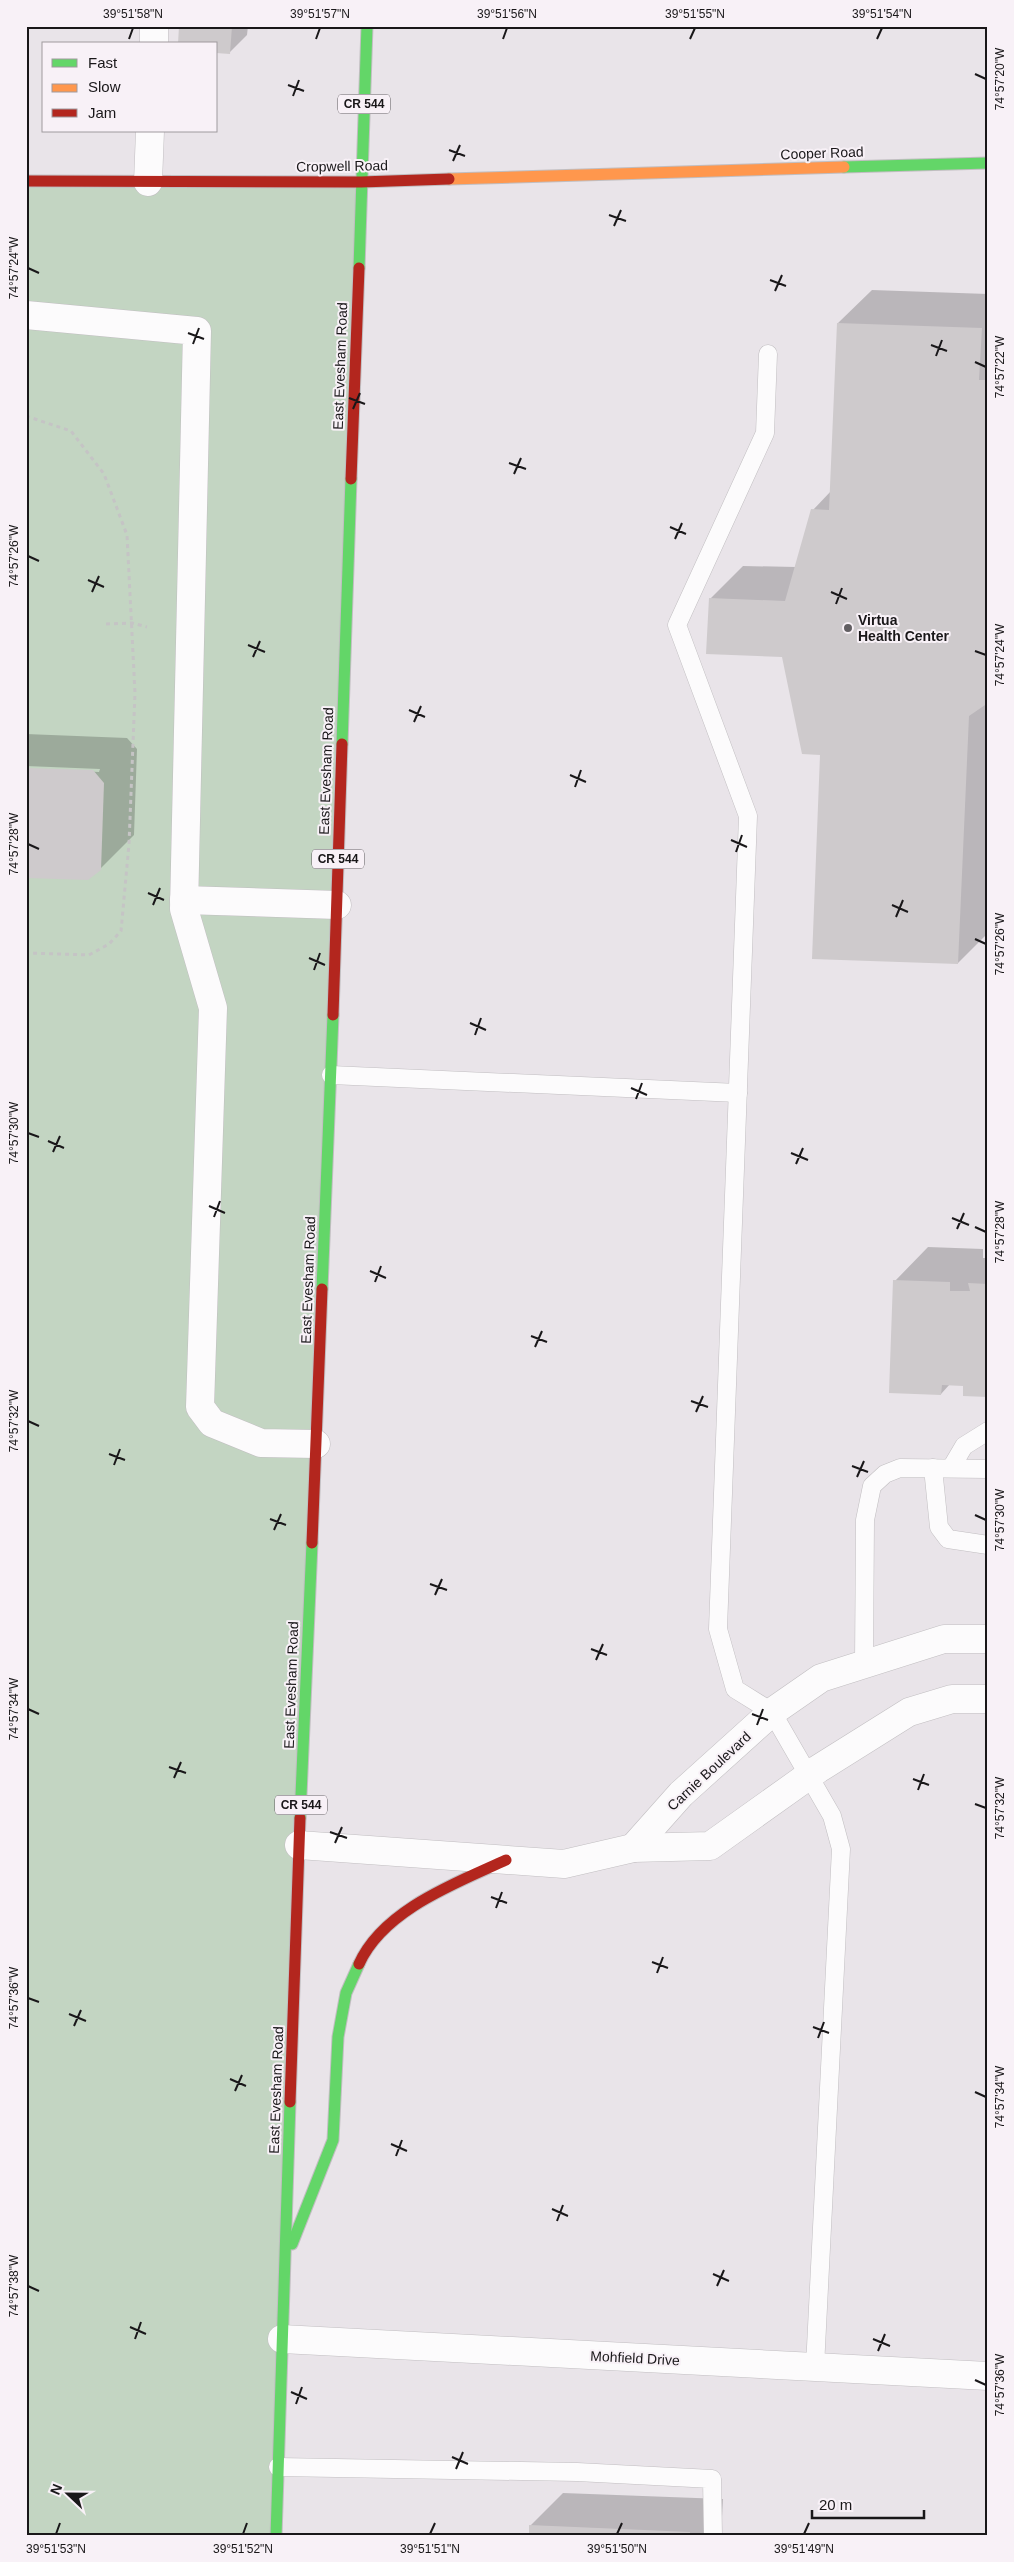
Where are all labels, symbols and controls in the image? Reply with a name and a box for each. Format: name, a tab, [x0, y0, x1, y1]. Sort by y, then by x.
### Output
text: 39°51'58"N	[103, 7, 163, 21]
text: 39°51'57"N	[290, 7, 350, 21]
text: 39°51'56"N	[477, 7, 537, 21]
text: 39°51'55"N	[665, 7, 725, 21]
text: 39°51'54"N	[852, 7, 912, 21]
legend	[42, 42, 218, 132]
text: 74°57'20"W	[993, 47, 1007, 110]
text: Fast	[88, 54, 118, 71]
text: Slow	[88, 78, 121, 95]
road number: CR 544	[338, 95, 390, 114]
text: Jam	[88, 104, 116, 121]
street label: Cooper Road	[780, 144, 864, 162]
street label: Cropwell Road	[296, 157, 388, 175]
text: 74°57'24"W	[7, 236, 21, 299]
street label: East Evesham Road	[330, 302, 350, 430]
text: 74°57'22"W	[993, 335, 1007, 398]
text: 74°57'26"W	[7, 524, 21, 587]
place label: Virtua Health Center	[858, 612, 950, 644]
marker: Virtua Health Center	[842, 622, 854, 634]
text: 74°57'24"W	[993, 623, 1007, 686]
street label: East Evesham Road	[316, 707, 336, 835]
text: 74°57'28"W	[7, 812, 21, 875]
road number: CR 544	[312, 850, 364, 869]
text: 74°57'26"W	[993, 912, 1007, 975]
text: 74°57'30"W	[7, 1101, 21, 1164]
text: 74°57'28"W	[993, 1200, 1007, 1263]
street label: East Evesham Road	[298, 1216, 318, 1344]
text: 74°57'32"W	[7, 1389, 21, 1452]
text: 74°57'30"W	[993, 1488, 1007, 1551]
street label: East Evesham Road	[281, 1621, 301, 1749]
text: 74°57'34"W	[7, 1677, 21, 1740]
street label: Carnie Boulevard	[664, 1728, 754, 1814]
text: 74°57'32"W	[993, 1776, 1007, 1839]
road number: CR 544	[275, 1796, 327, 1814]
text: 74°57'36"W	[7, 1966, 21, 2029]
street label: East Evesham Road	[266, 2026, 286, 2154]
text: 74°57'34"W	[993, 2065, 1007, 2128]
text: 74°57'38"W	[7, 2254, 21, 2317]
street label: Mohfield Drive	[590, 2348, 680, 2368]
text: 74°57'36"W	[993, 2353, 1007, 2416]
north arrow	[42, 2470, 92, 2520]
text: N	[47, 2481, 65, 2497]
scale bar	[812, 2487, 924, 2519]
text: 20 m	[819, 2496, 852, 2513]
text: 39°51'53"N	[26, 2542, 86, 2556]
text: 39°51'52"N	[213, 2542, 273, 2556]
text: 39°51'51"N	[400, 2542, 460, 2556]
text: 39°51'50"N	[587, 2542, 647, 2556]
text: 39°51'49"N	[774, 2542, 834, 2556]

